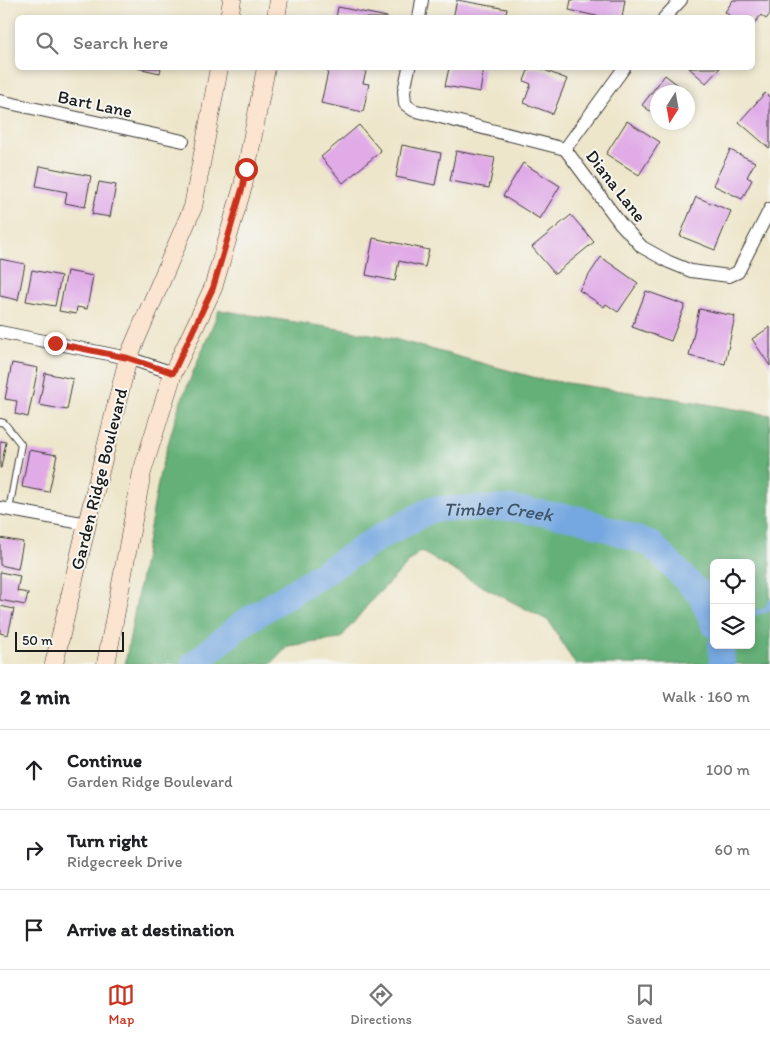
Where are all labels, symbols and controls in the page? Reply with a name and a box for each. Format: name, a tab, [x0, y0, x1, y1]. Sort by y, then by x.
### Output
search box	[15, 15, 755, 70]
icon: search	[33, 29, 61, 57]
text: Search here	[73, 31, 168, 54]
street label: Bart Lane	[56, 85, 134, 123]
north arrow	[650, 85, 695, 130]
street label: Diana Lane	[581, 146, 651, 226]
route start	[235, 158, 258, 181]
route end	[44, 332, 67, 355]
street label: Garden Ridge Boulevard	[66, 386, 132, 572]
water label: Timber Creek	[443, 496, 556, 526]
map controls	[710, 559, 755, 649]
button: locate	[710, 559, 755, 604]
button: layers	[710, 604, 755, 649]
scale bar	[15, 629, 124, 652]
text: 50 m	[22, 632, 53, 649]
text: 2 min	[20, 684, 70, 709]
text: Walk · 160 m	[662, 687, 750, 706]
text: Continue	[67, 749, 142, 772]
icon: ahead	[20, 756, 48, 784]
text: 100 m	[706, 760, 750, 779]
text: Garden Ridge Boulevard	[67, 772, 233, 791]
text: Turn right	[67, 829, 148, 852]
icon: right	[20, 836, 48, 864]
text: 60 m	[715, 840, 750, 859]
text: Ridgecreek Drive	[67, 852, 182, 871]
icon: arrive	[20, 916, 48, 944]
text: Arrive at destination	[67, 918, 234, 941]
tab: Map	[107, 981, 135, 1028]
tab: Directions	[350, 981, 412, 1028]
tab: Saved	[627, 981, 663, 1028]

